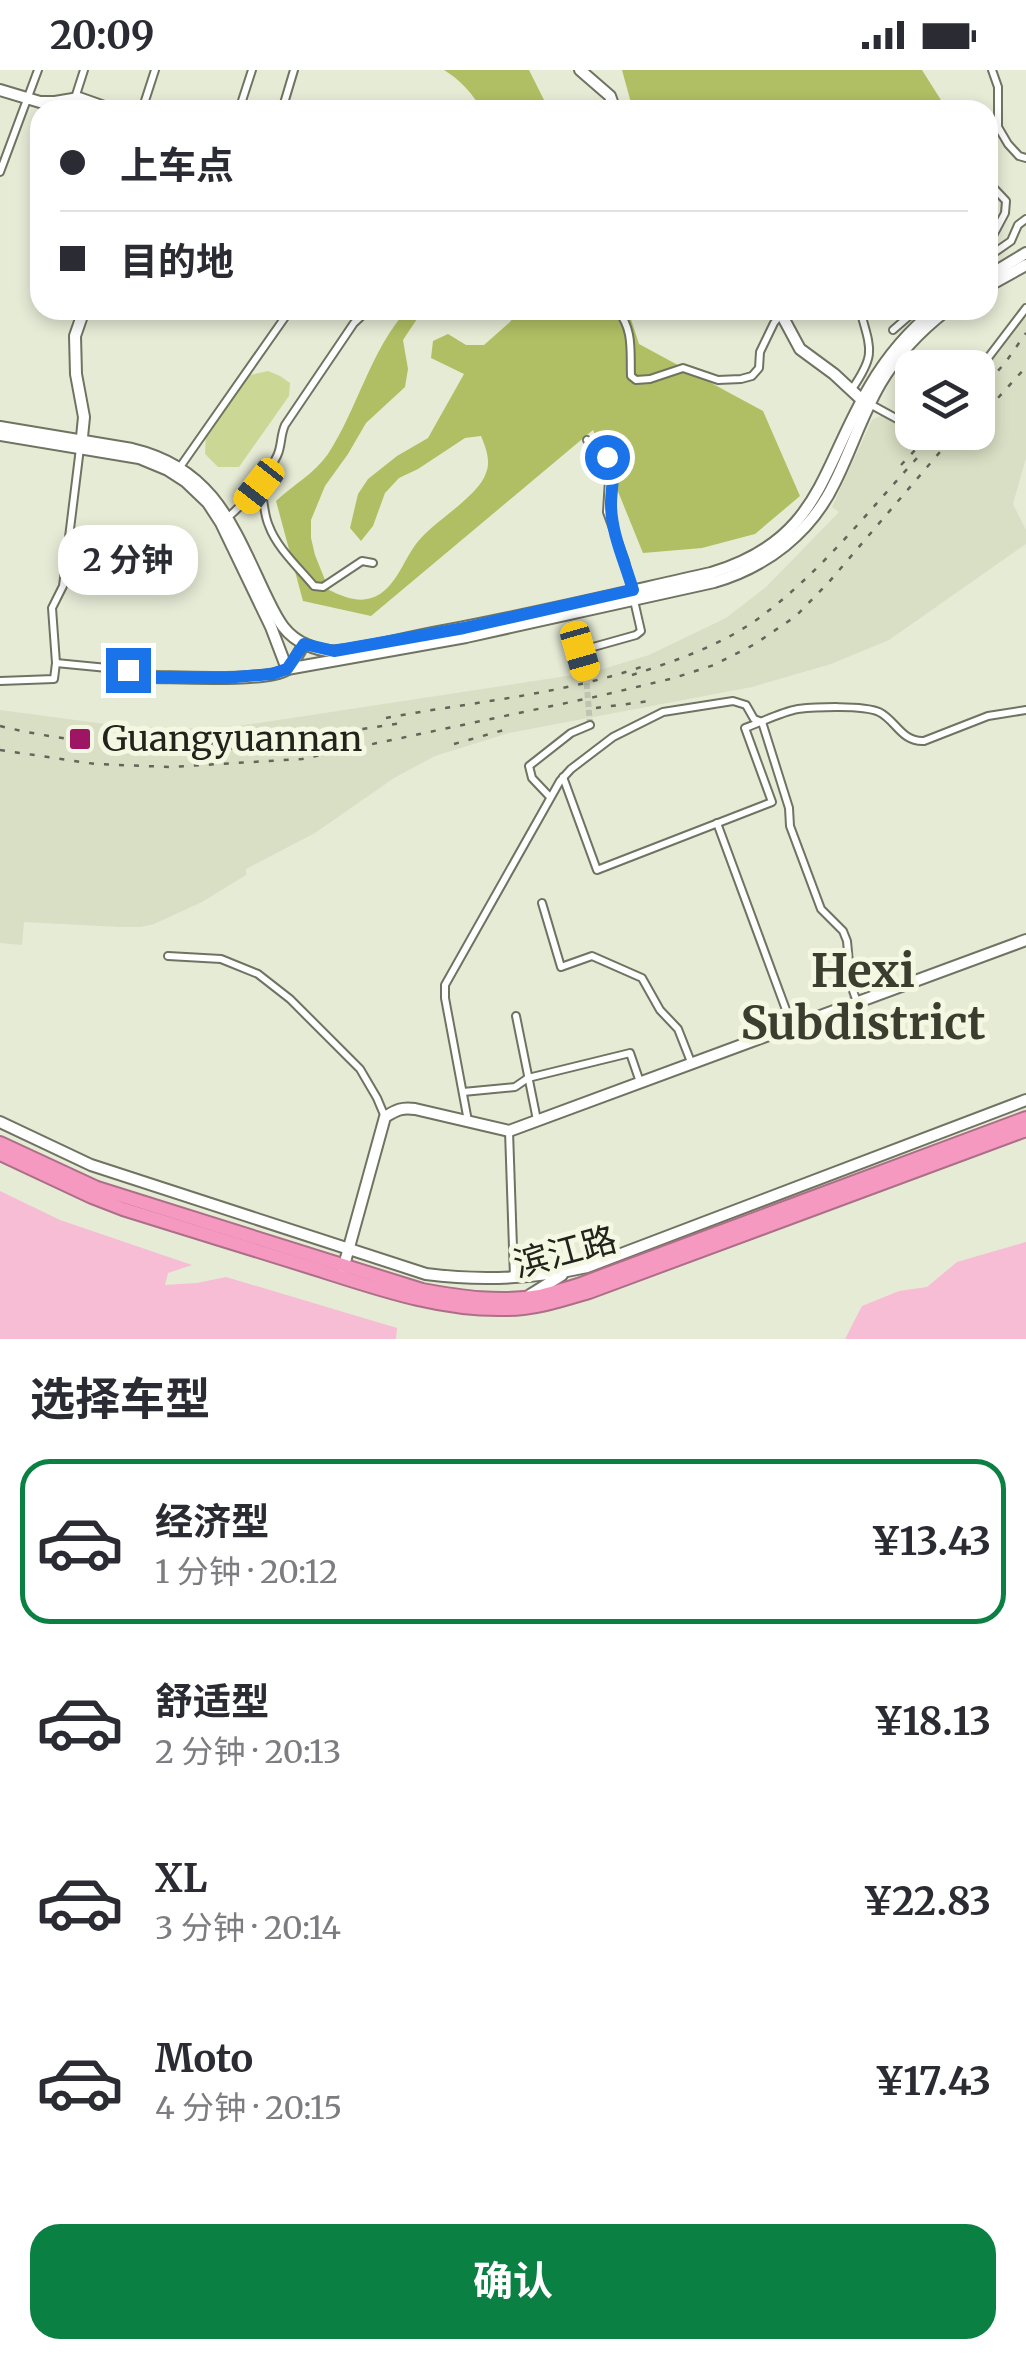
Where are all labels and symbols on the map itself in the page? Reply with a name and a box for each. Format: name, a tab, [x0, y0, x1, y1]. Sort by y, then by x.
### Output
route start	[585, 435, 630, 480]
car	[229, 453, 289, 519]
callout: 2 分钟	[58, 525, 198, 595]
car	[557, 618, 603, 684]
route end	[106, 648, 151, 693]
place label: Guangyuannan	[102, 717, 362, 761]
marker: Guangyuannan	[67, 726, 93, 752]
district label: Hexi Subdistrict	[740, 943, 986, 1051]
street label: 滨江路	[509, 1217, 621, 1287]

